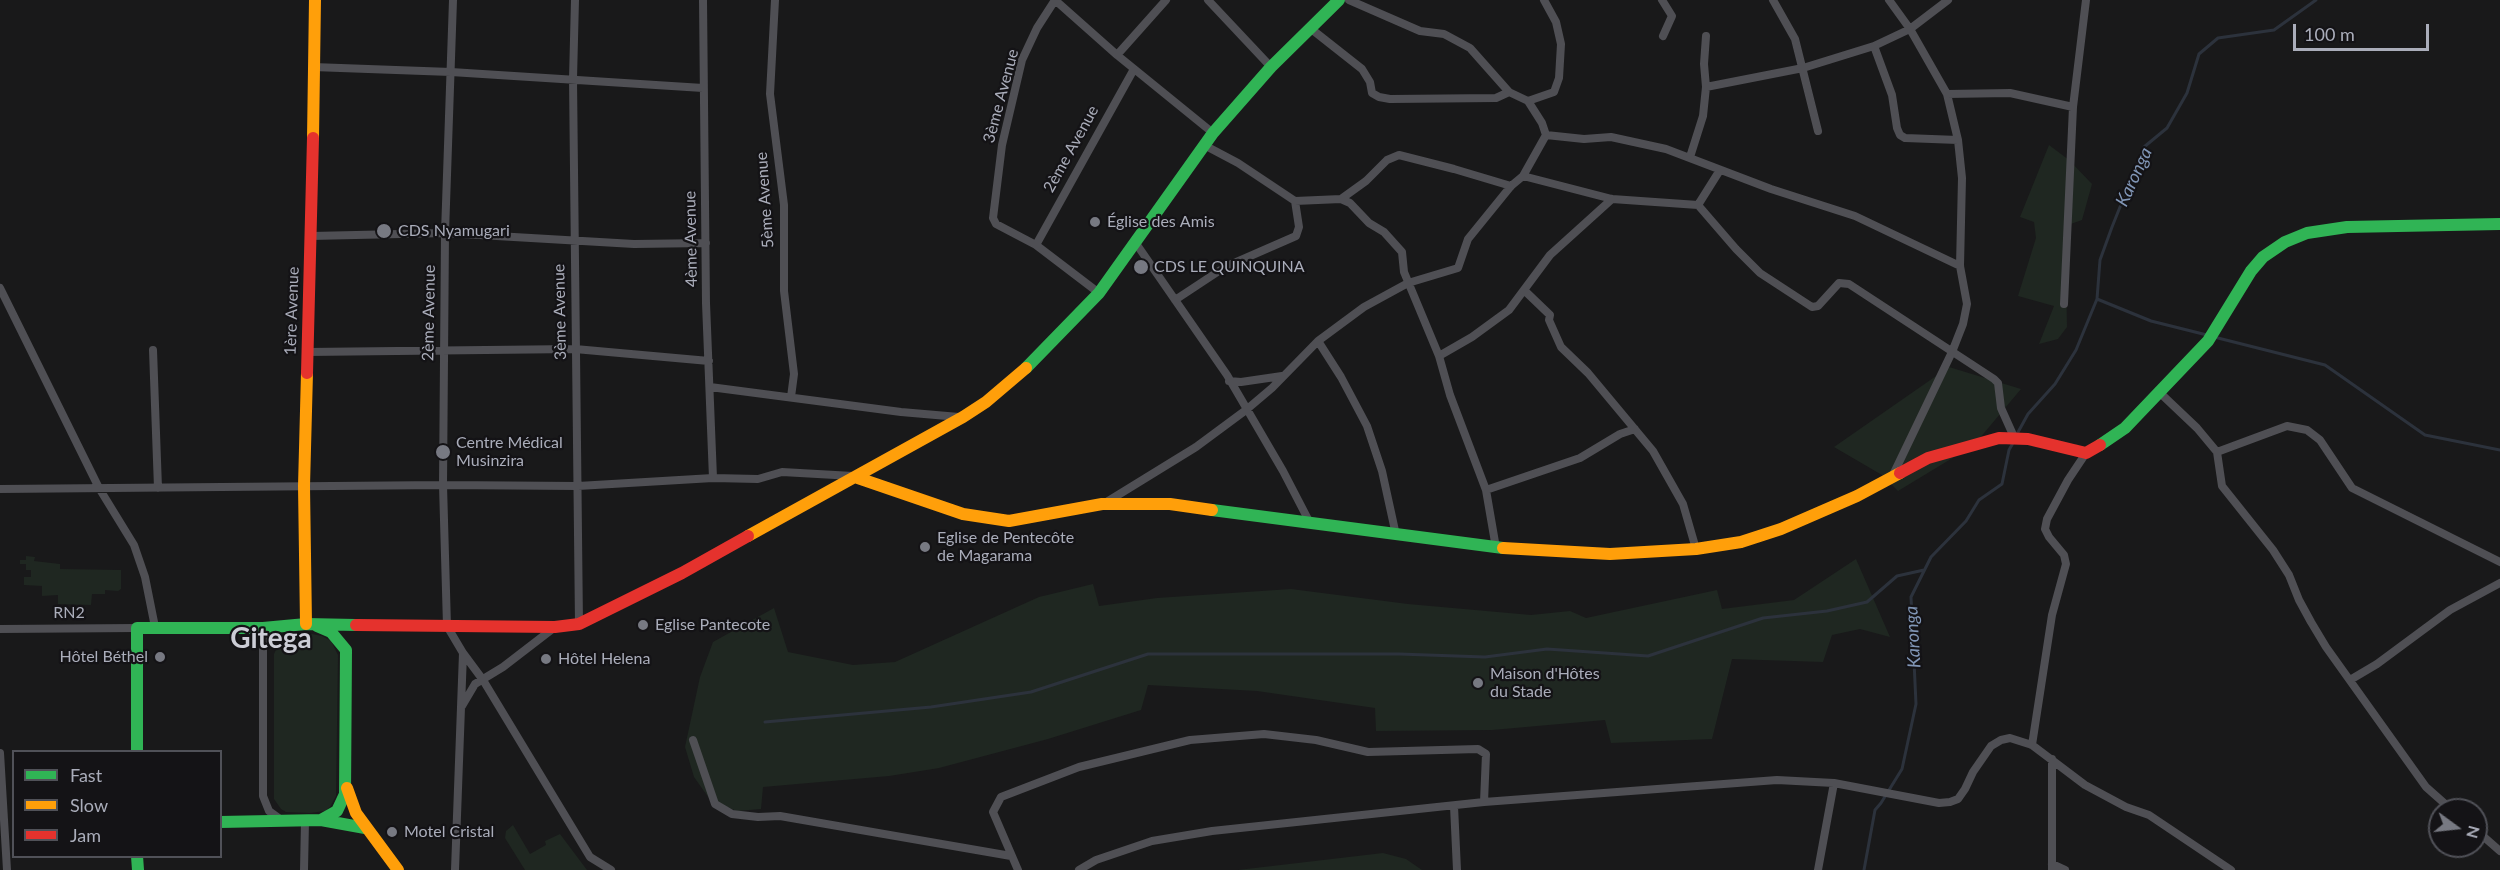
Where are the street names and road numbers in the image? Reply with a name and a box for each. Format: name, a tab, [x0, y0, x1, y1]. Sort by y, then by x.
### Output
street label: 3ème Avenue	[979, 47, 1023, 145]
street label: 2ème Avenue	[1039, 102, 1103, 196]
street label: 5ème Avenue	[752, 151, 778, 249]
street label: 4ème Avenue	[681, 191, 701, 287]
street label: 3ème Avenue	[550, 264, 570, 360]
street label: 2ème Avenue	[419, 265, 439, 361]
street label: 1ère Avenue	[281, 266, 303, 356]
street label: RN2	[53, 603, 85, 623]

